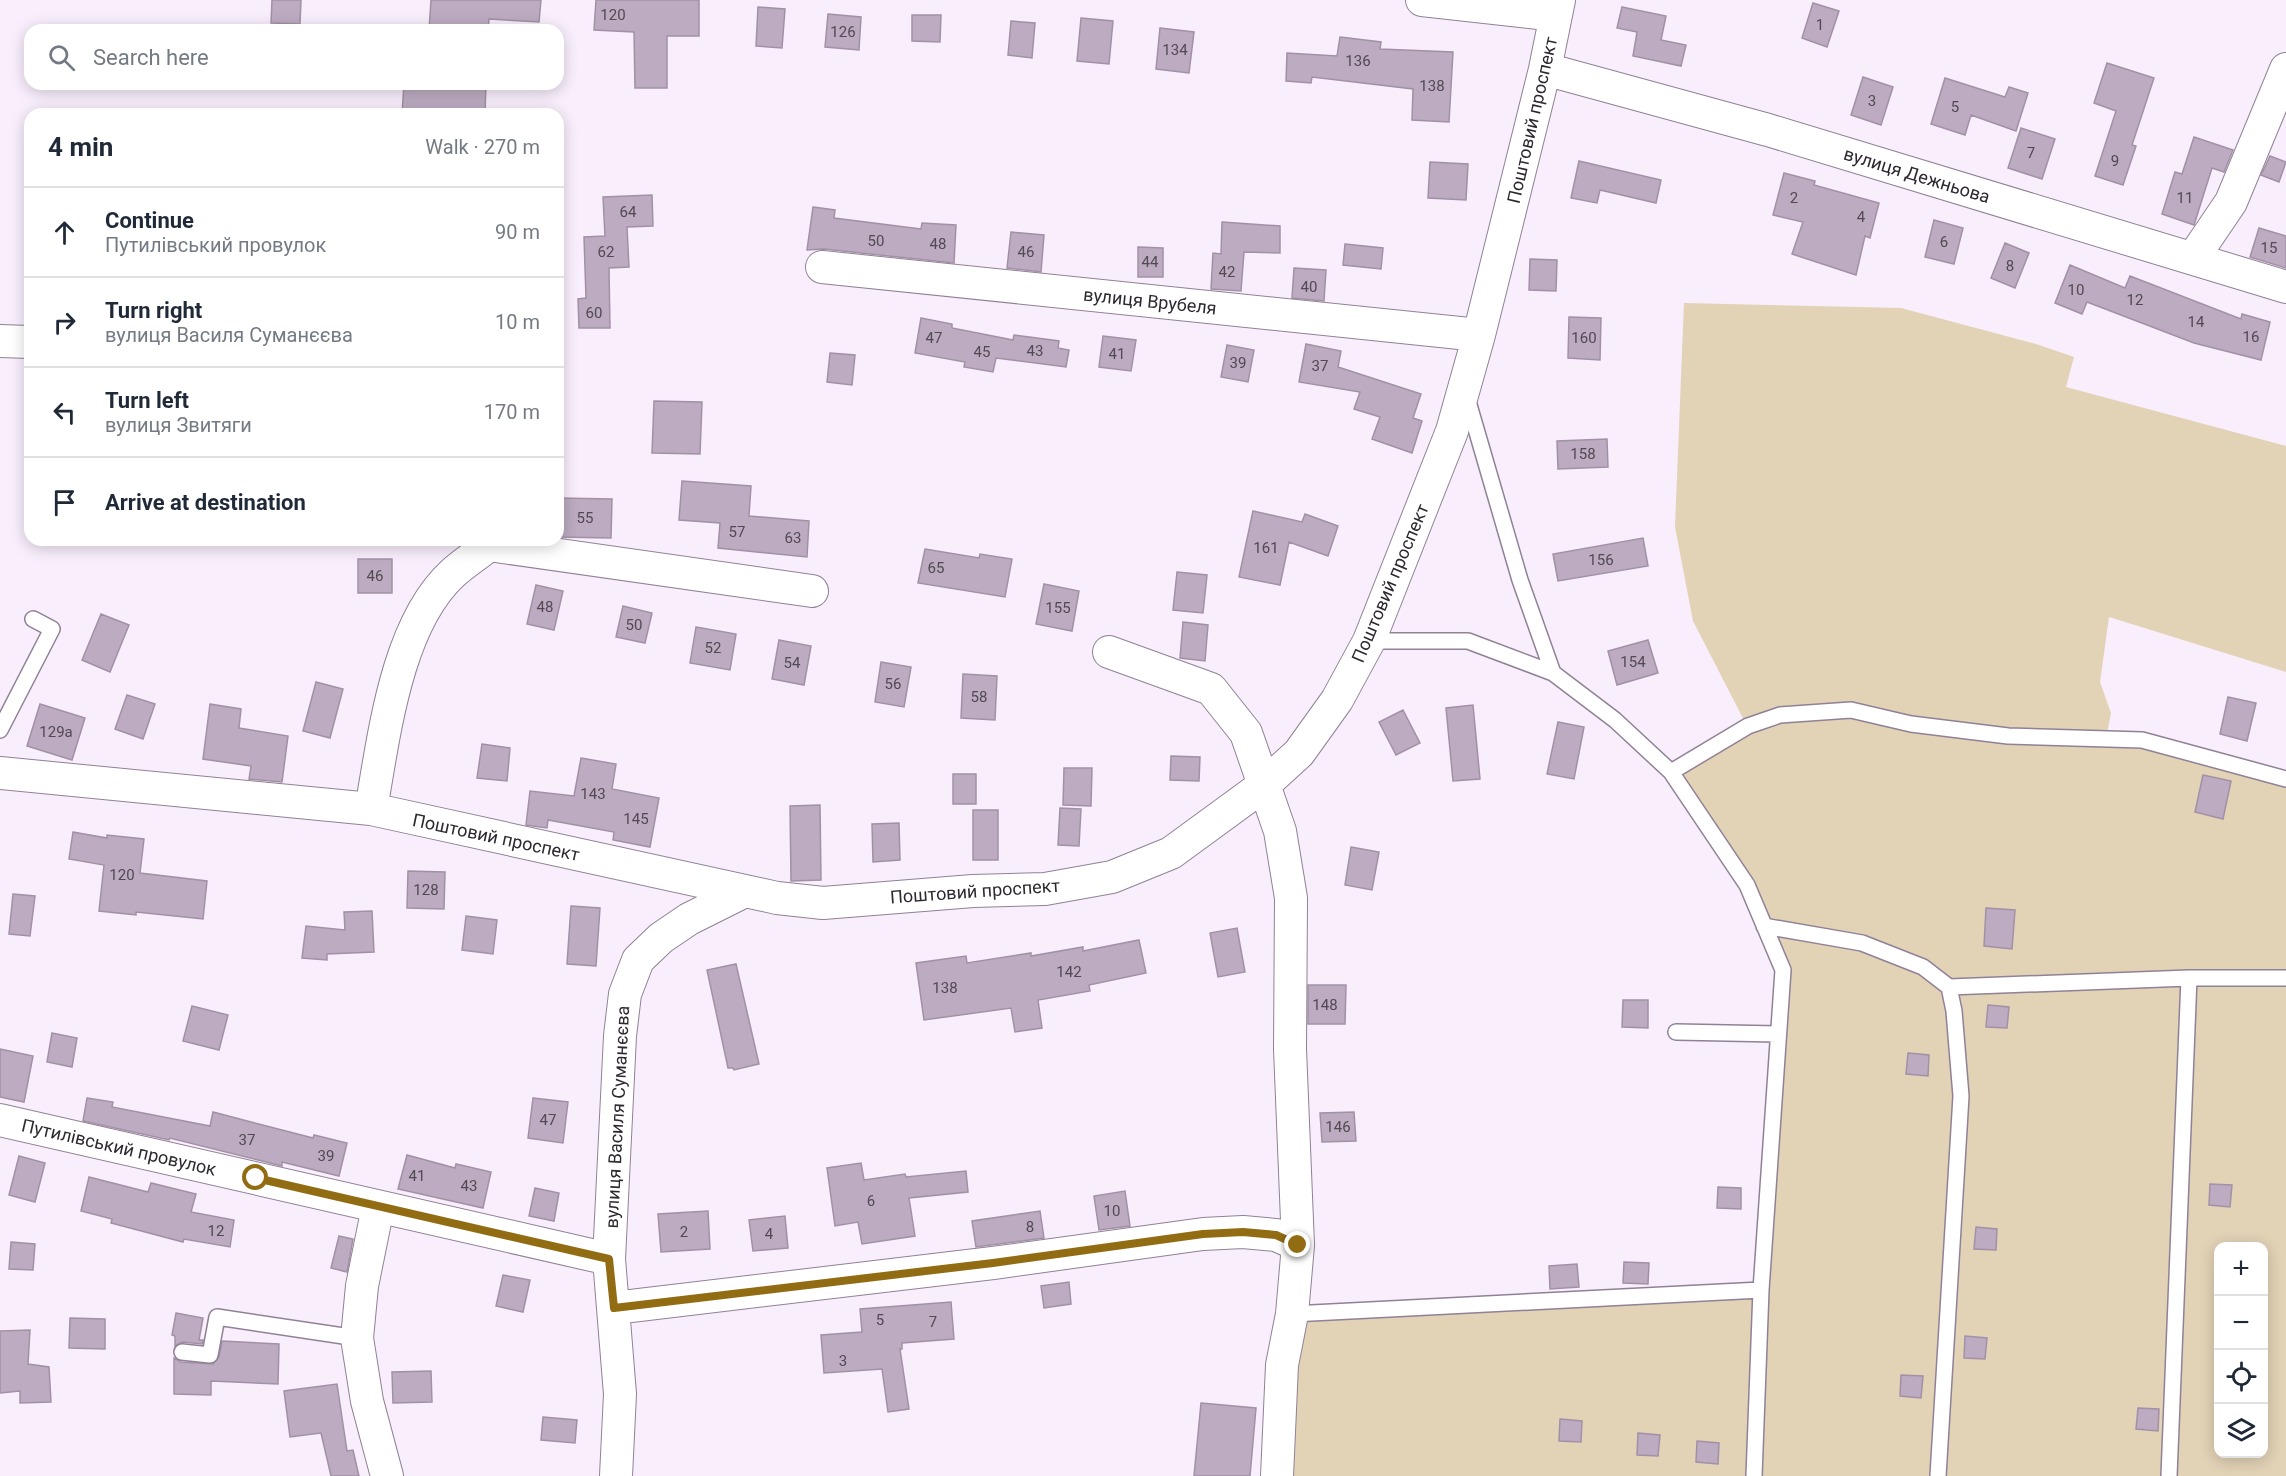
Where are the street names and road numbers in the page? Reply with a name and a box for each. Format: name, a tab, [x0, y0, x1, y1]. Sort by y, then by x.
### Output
street label: Поштовий проспект	[1503, 34, 1561, 205]
street label: вулиця Дежньова	[1841, 143, 1993, 207]
street label: вулиця Врубеля	[1082, 284, 1218, 318]
street label: Поштовий проспект	[1347, 500, 1433, 665]
street label: Поштовий проспект	[411, 809, 582, 865]
street label: Поштовий проспект	[889, 875, 1061, 907]
street label: вулиця Василя Суманєєва	[601, 1005, 633, 1229]
street label: Путилівський провулок	[20, 1114, 219, 1180]

